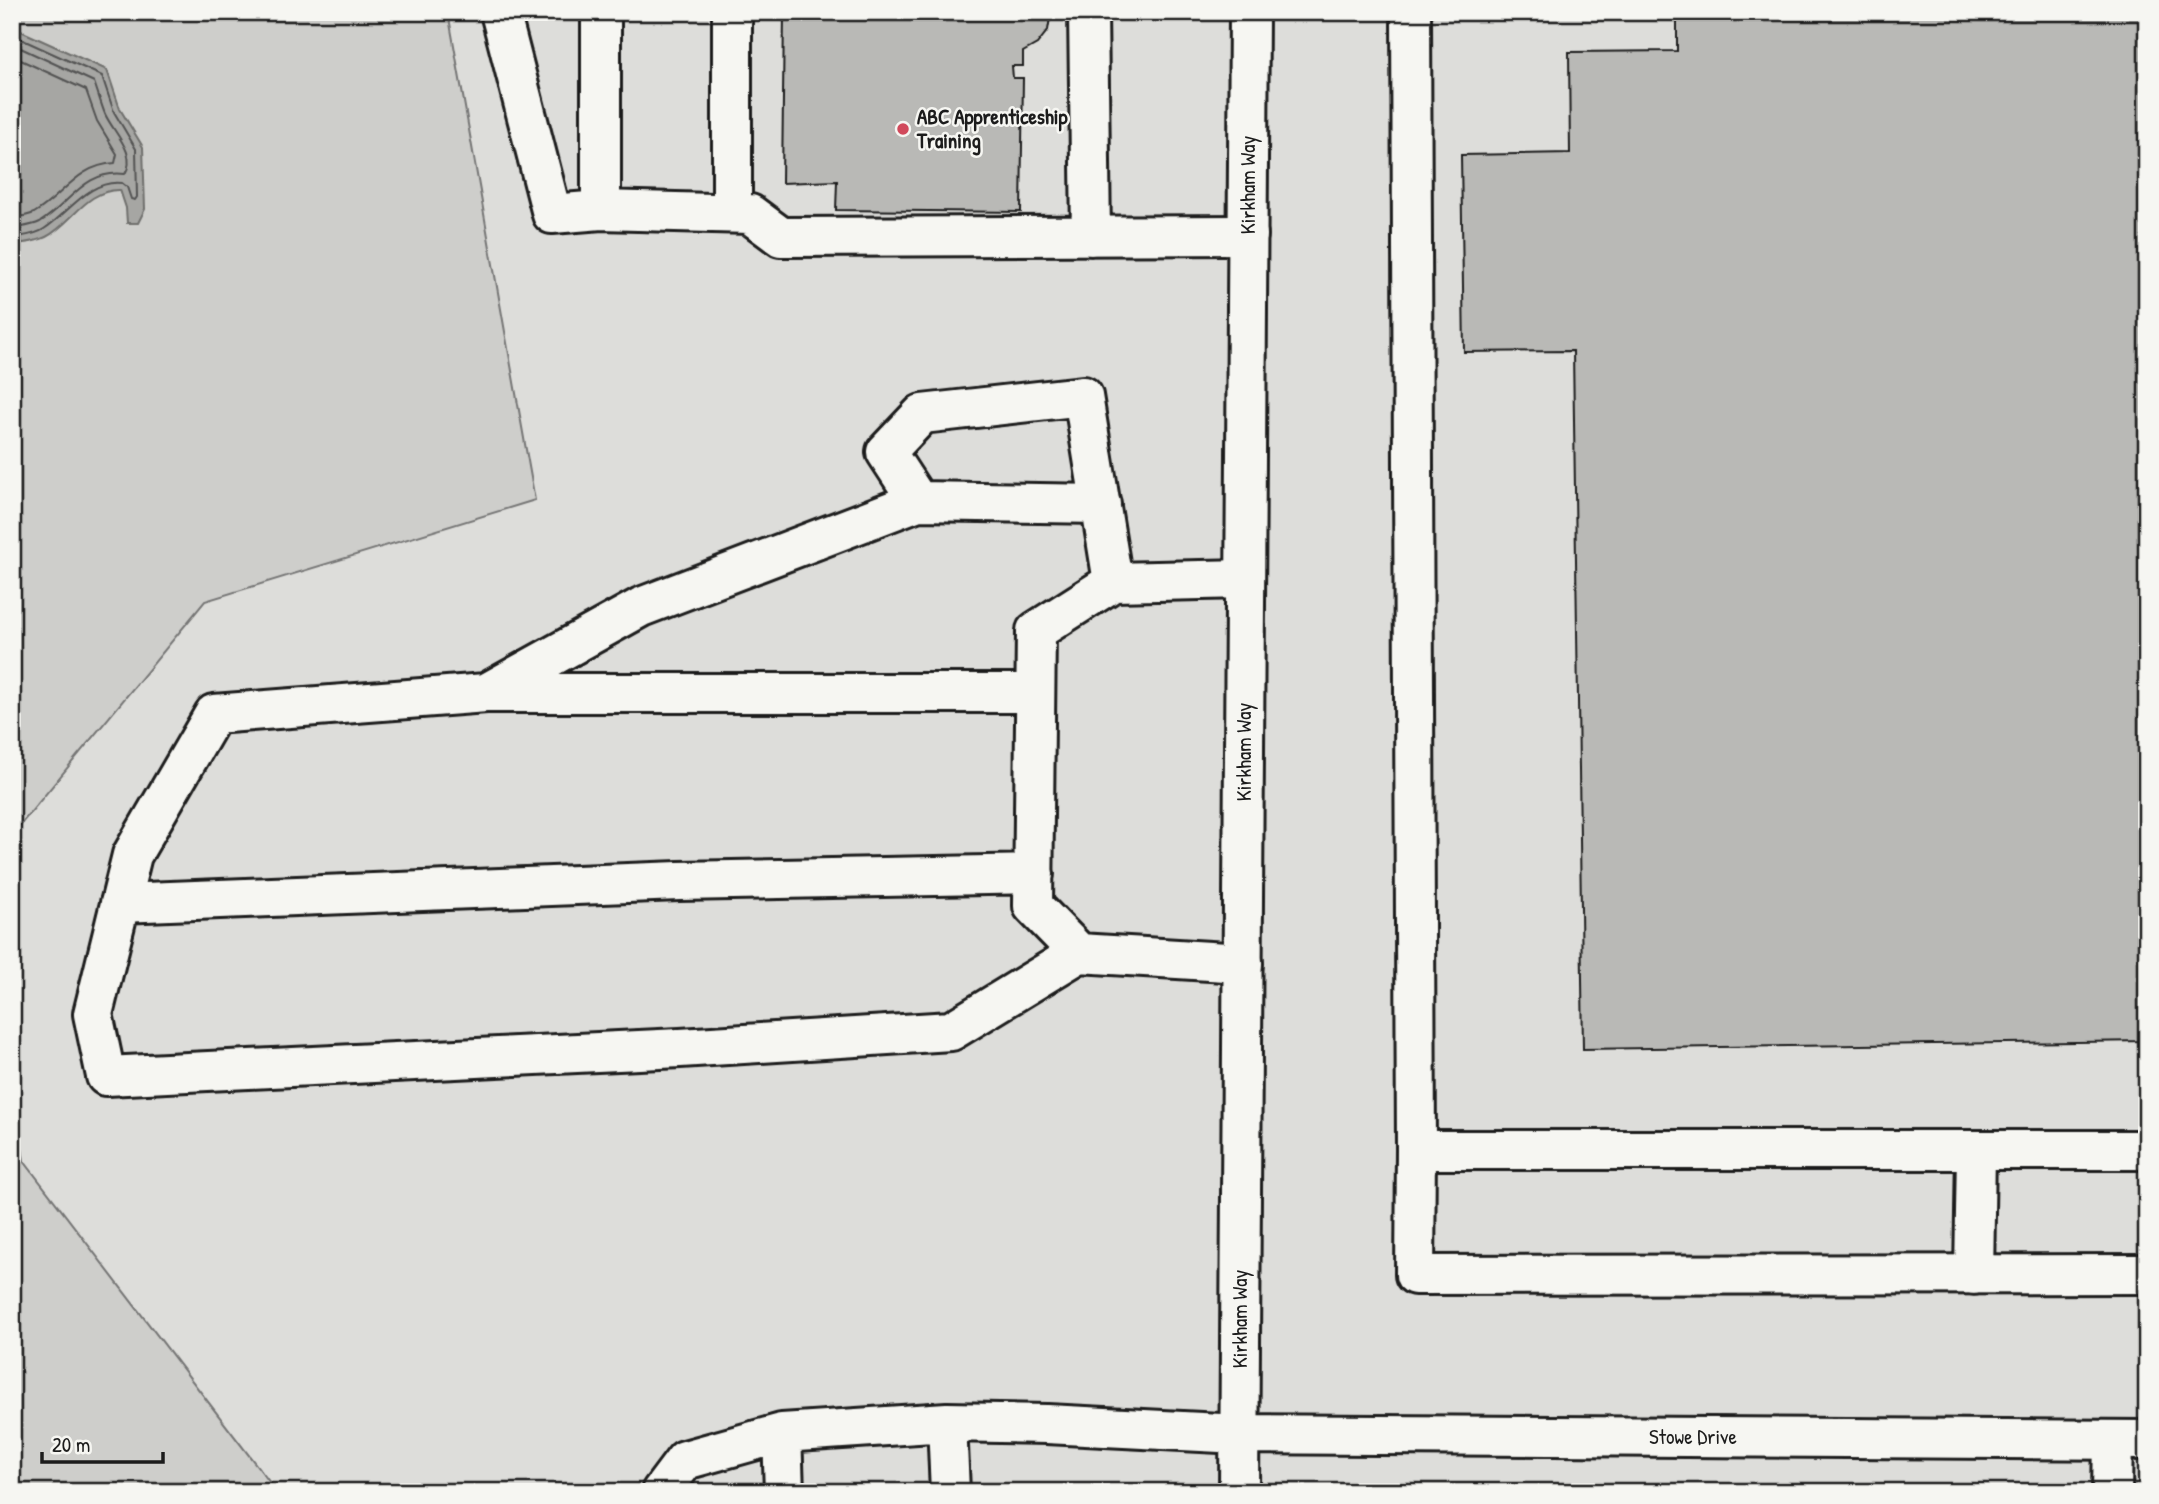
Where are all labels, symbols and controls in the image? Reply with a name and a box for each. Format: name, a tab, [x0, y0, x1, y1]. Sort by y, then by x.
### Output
place label: ABC Apprenticeship Training	[916, 102, 1068, 156]
marker: ABC Apprenticeship Training	[895, 121, 911, 137]
street label: Kirkham Way	[1233, 136, 1262, 234]
street label: Kirkham Way	[1229, 703, 1258, 801]
street label: Kirkham Way	[1225, 1270, 1254, 1368]
scale bar	[42, 1420, 163, 1464]
street label: Stowe Drive	[1649, 1422, 1737, 1451]
text: 20 m	[52, 1430, 90, 1459]

